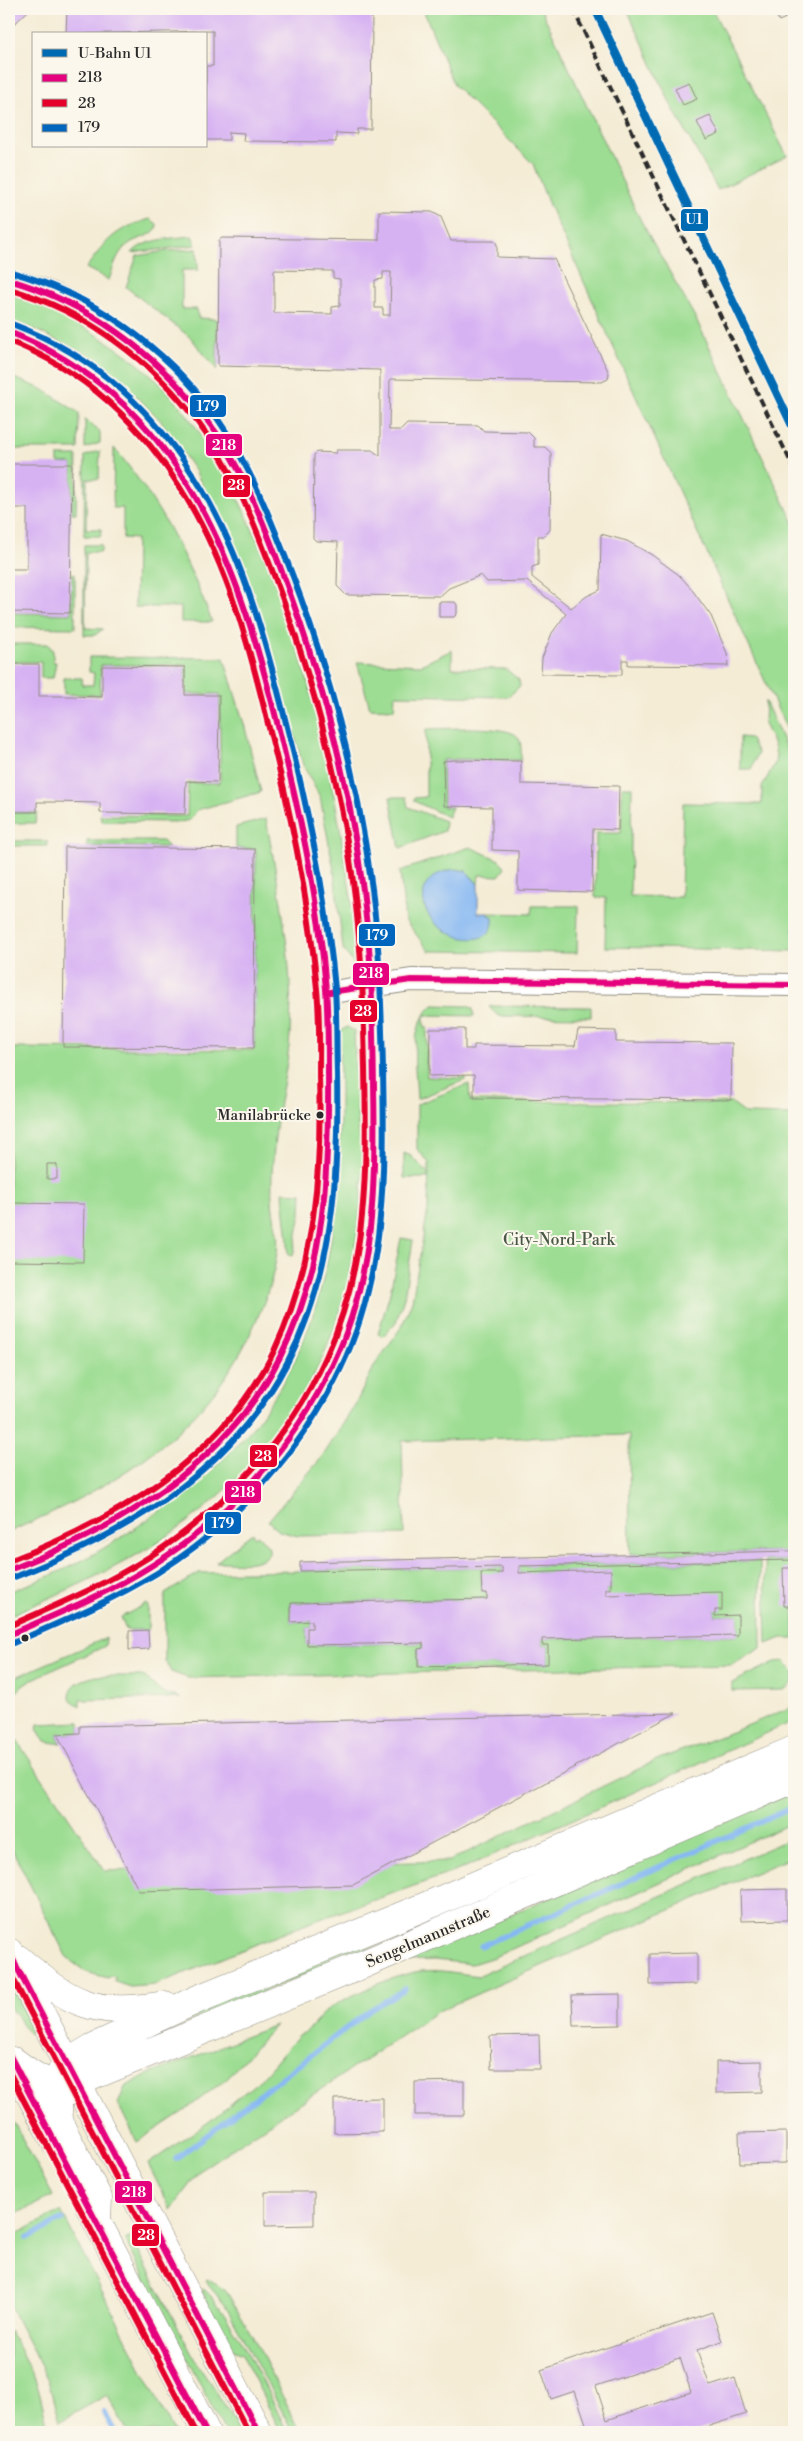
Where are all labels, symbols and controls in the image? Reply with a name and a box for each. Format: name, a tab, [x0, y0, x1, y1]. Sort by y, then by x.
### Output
legend	[32, 32, 208, 148]
text: U-Bahn U1	[78, 44, 152, 63]
text: 218	[78, 68, 102, 87]
text: 28	[78, 94, 96, 113]
text: 179	[78, 118, 100, 137]
line badge: U1	[680, 208, 709, 232]
text: U1	[685, 211, 703, 229]
line badge: 179	[189, 394, 227, 418]
text: 179	[197, 398, 220, 416]
line badge: 218	[205, 433, 243, 457]
text: 218	[212, 437, 236, 455]
line badge: 28	[222, 474, 251, 498]
text: 28	[227, 477, 245, 495]
line badge: 179	[358, 923, 396, 947]
text: 179	[366, 927, 389, 945]
line badge: 218	[352, 962, 390, 986]
text: 218	[359, 965, 383, 983]
line badge: 28	[349, 999, 378, 1023]
text: 28	[354, 1003, 372, 1021]
place label: Manilabrücke	[217, 1106, 311, 1125]
marker: Manilabrücke	[315, 1110, 325, 1120]
park label: City-Nord-Park	[503, 1230, 617, 1250]
line badge: 28	[249, 1444, 278, 1468]
text: 28	[254, 1448, 272, 1466]
line badge: 218	[224, 1480, 262, 1504]
text: 218	[231, 1484, 255, 1502]
line badge: 179	[204, 1511, 242, 1535]
text: 179	[212, 1515, 235, 1533]
unlabelled marker	[20, 1633, 30, 1643]
street label: Sengelmannstraße	[363, 1902, 493, 1972]
line badge: 218	[114, 2180, 153, 2204]
text: 218	[122, 2184, 146, 2202]
line badge: 28	[131, 2223, 160, 2247]
text: 28	[137, 2227, 155, 2245]

